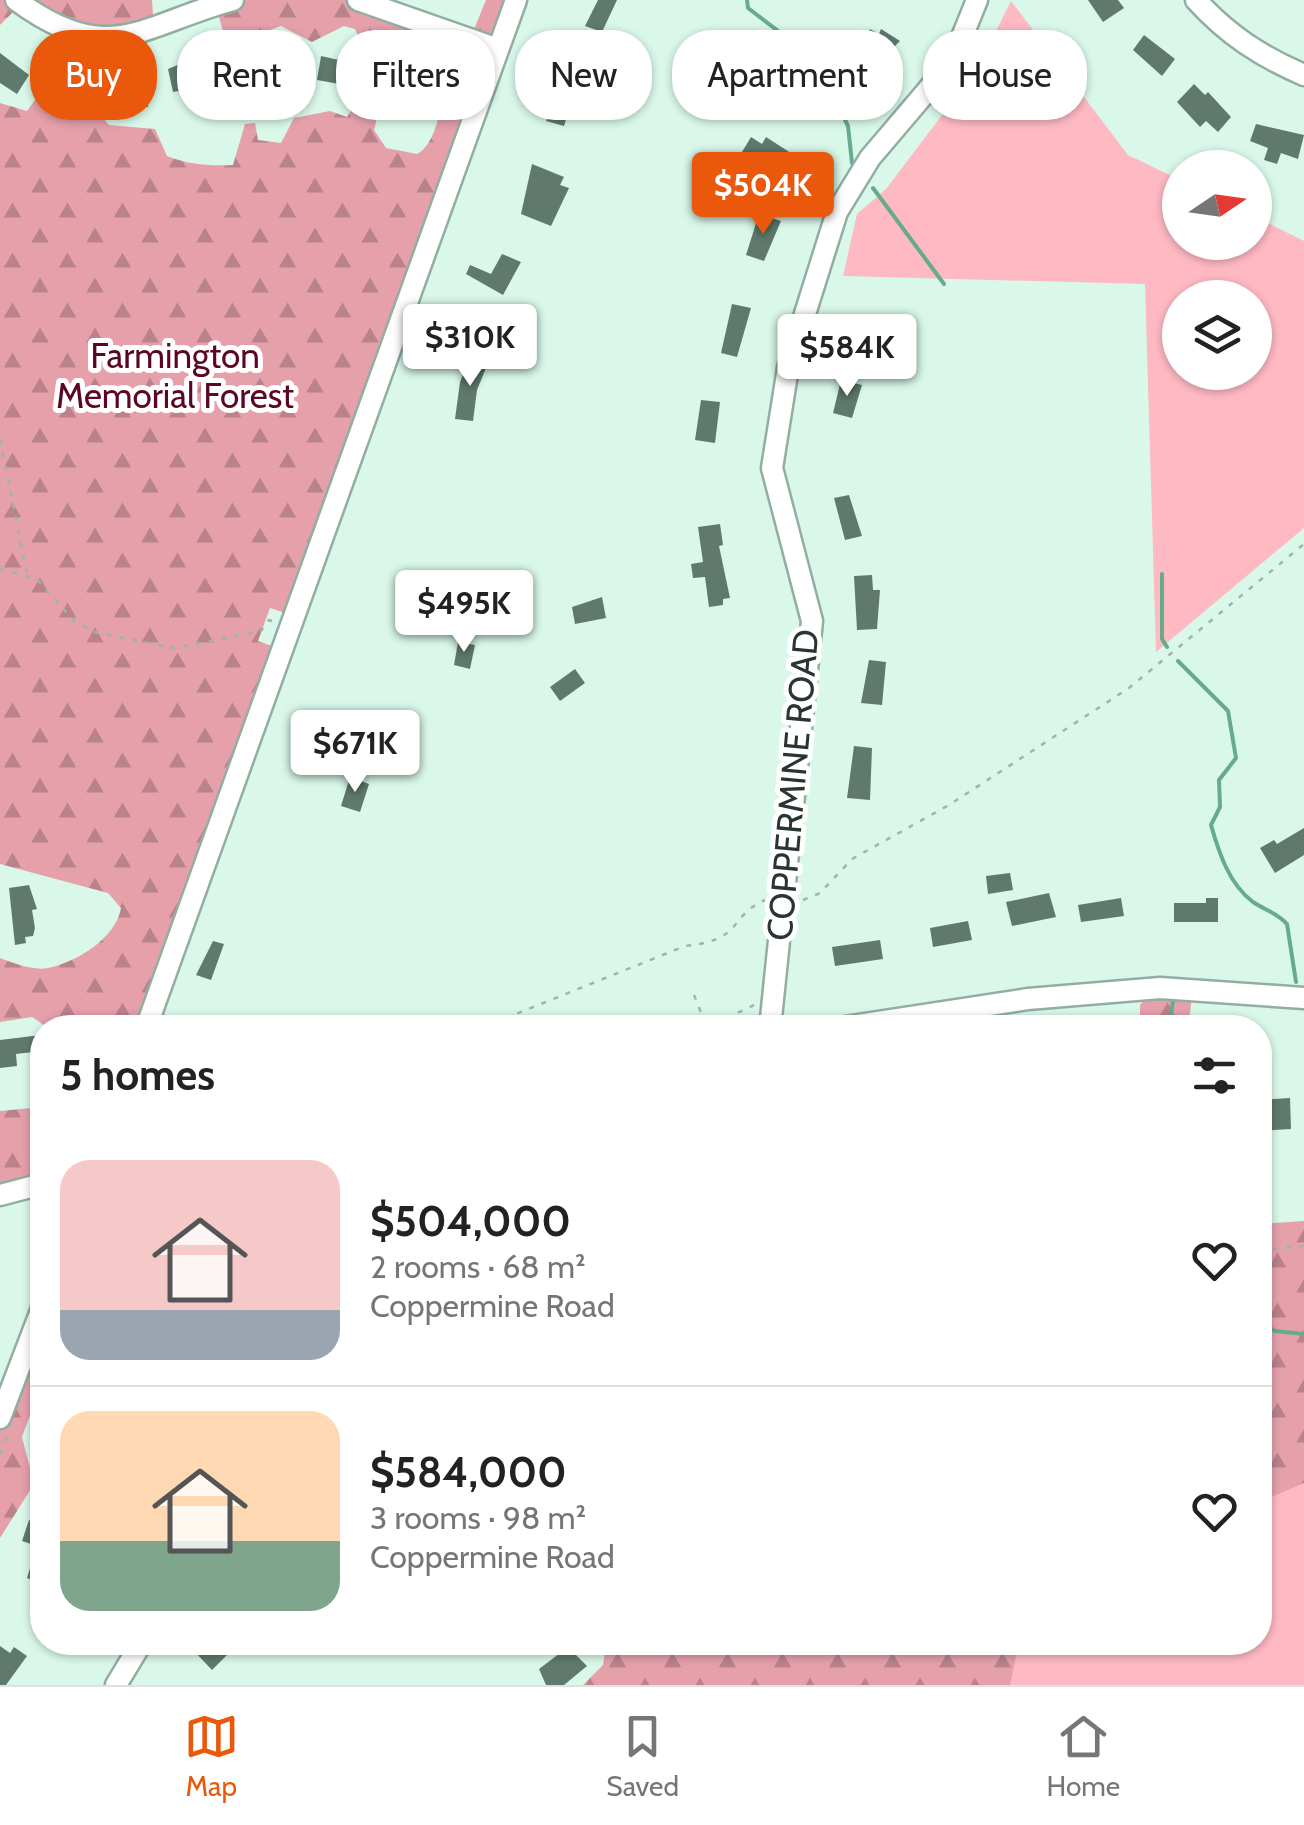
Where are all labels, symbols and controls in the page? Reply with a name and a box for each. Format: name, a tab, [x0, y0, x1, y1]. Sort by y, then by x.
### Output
chip: Buy	[30, 30, 157, 120]
chip: Rent	[177, 30, 316, 120]
chip: Filters	[336, 30, 495, 120]
chip: New	[515, 30, 652, 120]
chip: Apartment	[672, 30, 903, 120]
chip: House	[923, 30, 1087, 120]
north arrow	[1162, 150, 1272, 260]
map controls	[1162, 150, 1272, 390]
pin: $504K	[693, 152, 833, 237]
text: $504K	[714, 165, 812, 204]
button: layers	[1162, 280, 1272, 390]
pin: $310K	[400, 304, 540, 389]
pin: $584K	[777, 314, 917, 399]
text: $310K	[425, 317, 515, 356]
text: $584K	[799, 327, 895, 366]
park label: Farmington Memorial Forest	[56, 334, 294, 417]
pin: $495K	[394, 570, 534, 655]
text: $495K	[417, 583, 511, 622]
street label: COPPERMINE ROAD	[757, 628, 828, 942]
pin: $671K	[285, 710, 425, 795]
text: $671K	[313, 723, 397, 762]
icon: filters	[1187, 1048, 1242, 1103]
text: 5 homes	[60, 1049, 215, 1101]
text: $504,000	[370, 1195, 571, 1247]
icon: home	[140, 1200, 260, 1320]
icon: heart	[1187, 1233, 1242, 1288]
text: 2 rooms · 68 m²	[370, 1247, 586, 1286]
text: Coppermine Road	[370, 1286, 615, 1325]
text: $584,000	[370, 1446, 567, 1498]
icon: home	[140, 1451, 260, 1571]
icon: heart	[1187, 1484, 1242, 1539]
text: 3 rooms · 98 m²	[370, 1498, 586, 1537]
text: Coppermine Road	[370, 1537, 615, 1576]
tab: Map	[184, 1709, 239, 1803]
tab: Saved	[606, 1709, 679, 1803]
tab: Home	[1047, 1709, 1120, 1803]

